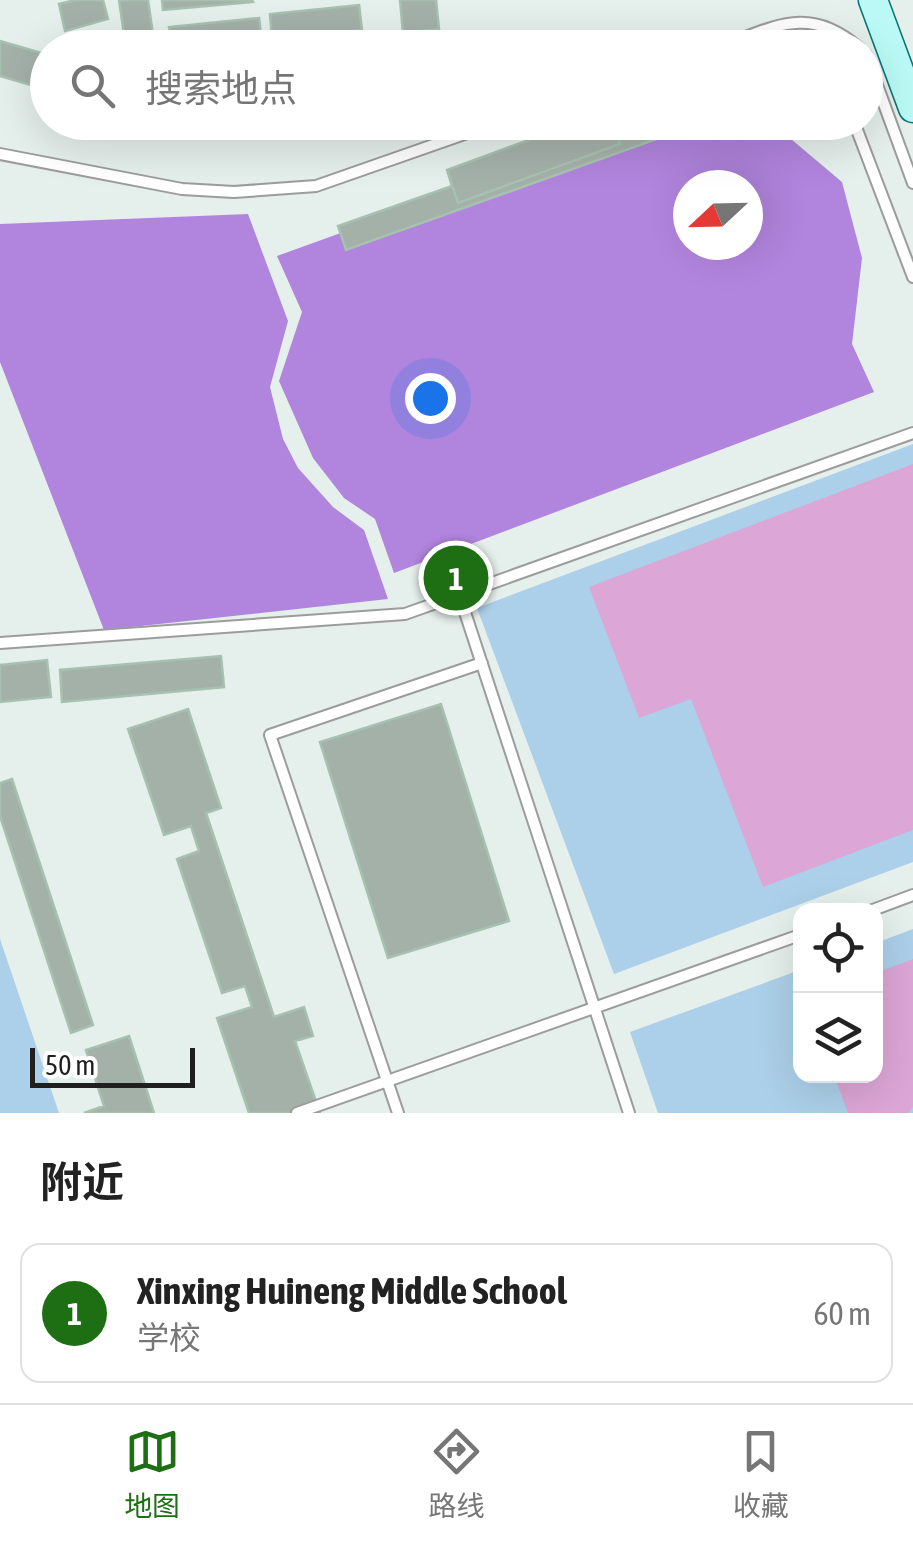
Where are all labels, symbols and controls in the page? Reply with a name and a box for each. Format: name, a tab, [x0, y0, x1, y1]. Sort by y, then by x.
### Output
search box	[30, 30, 883, 140]
icon: search	[65, 58, 120, 113]
text: 搜索地点	[145, 67, 297, 110]
north arrow	[673, 170, 763, 260]
your location	[405, 373, 456, 424]
pin: 1	[424, 540, 488, 616]
map controls	[793, 903, 883, 1083]
button: locate	[793, 903, 883, 993]
button: layers	[793, 993, 883, 1083]
scale bar	[30, 1043, 195, 1088]
text: 50 m	[45, 1049, 95, 1081]
text: 附近	[40, 1158, 124, 1206]
text: Xinxing Huineng Middle School	[137, 1269, 567, 1312]
text: 1	[67, 1295, 82, 1332]
text: 60 m	[813, 1295, 871, 1332]
text: 学校	[137, 1319, 201, 1356]
tab: 地图	[124, 1424, 180, 1524]
tab: 路线	[428, 1424, 485, 1524]
tab: 收藏	[733, 1424, 789, 1524]

